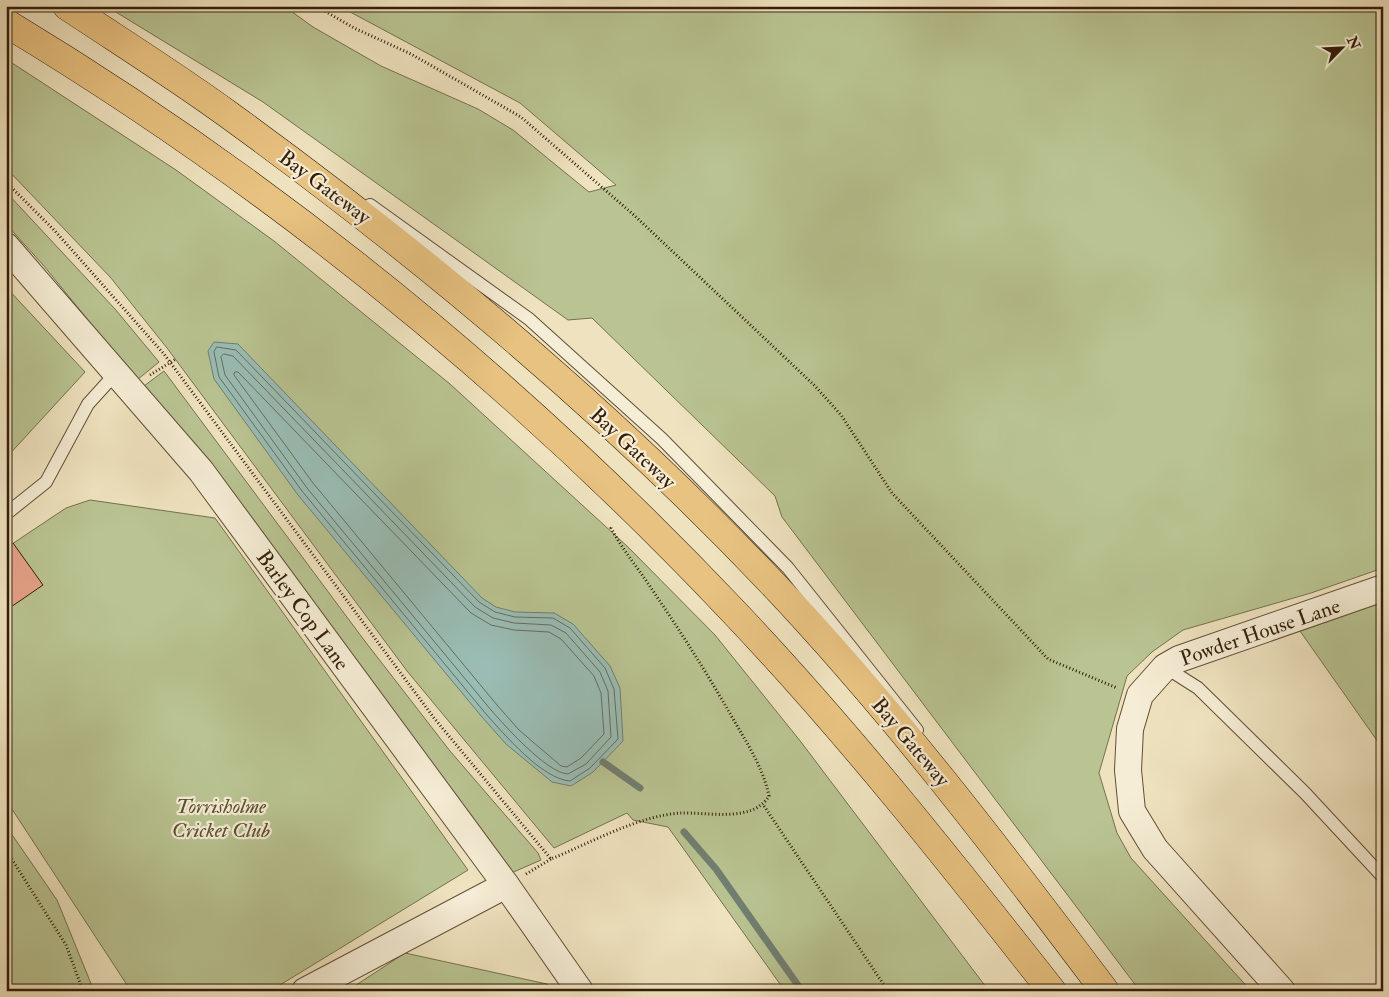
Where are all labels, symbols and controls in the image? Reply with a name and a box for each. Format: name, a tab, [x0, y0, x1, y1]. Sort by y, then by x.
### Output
north arrow	[1316, 22, 1366, 72]
text: N	[1343, 33, 1364, 53]
street label: Bay Gateway	[273, 144, 377, 231]
street label: Bay Gateway	[584, 402, 682, 496]
street label: Barley Cop Lane	[250, 545, 355, 676]
street label: Powder House Lane	[1177, 592, 1344, 673]
street label: Bay Gateway	[865, 692, 956, 793]
park label: Torrisholme Cricket Club	[172, 793, 270, 844]

